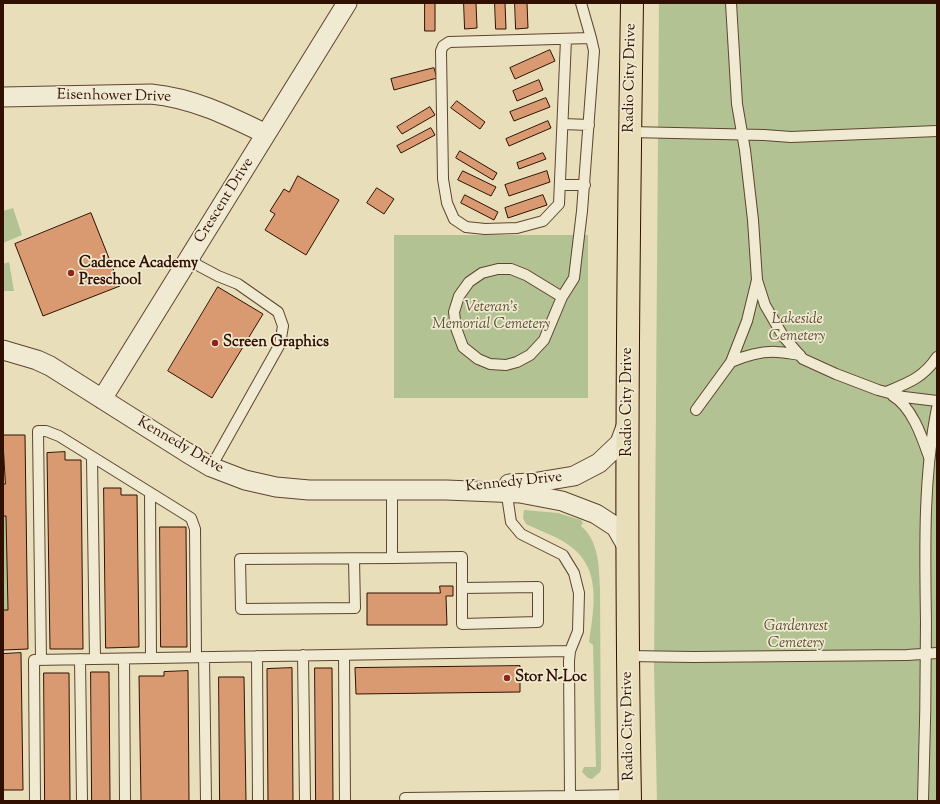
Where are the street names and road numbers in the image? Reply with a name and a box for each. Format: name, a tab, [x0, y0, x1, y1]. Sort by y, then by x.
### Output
street label: Radio City Drive	[621, 23, 641, 133]
street label: Eisenhower Drive	[57, 87, 171, 107]
street label: Crescent Drive	[192, 155, 258, 247]
street label: Radio City Drive	[619, 347, 637, 457]
street label: Kennedy Drive	[134, 414, 226, 478]
street label: Kennedy Drive	[465, 469, 563, 497]
street label: Radio City Drive	[619, 671, 639, 781]

